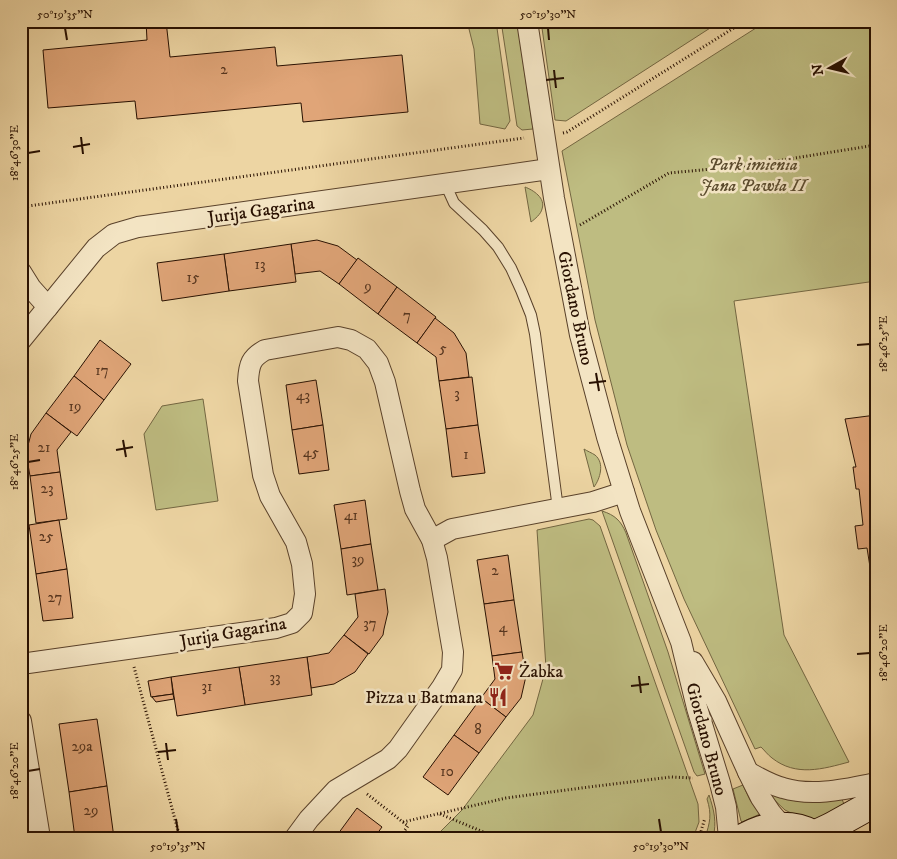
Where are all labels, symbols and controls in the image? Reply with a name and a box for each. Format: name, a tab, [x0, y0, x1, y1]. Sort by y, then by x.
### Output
text: 50°19'35"N	[37, 7, 93, 22]
text: 50°19'30"N	[520, 7, 576, 22]
north arrow	[804, 42, 854, 92]
house number: 2	[220, 60, 228, 79]
text: N	[808, 62, 828, 77]
text: 18°46'30"E	[7, 125, 22, 181]
park label: Park imienia Jana Pawła II	[700, 154, 809, 197]
street label: Jurija Gagarina	[204, 193, 316, 230]
street label: Giordano Bruno	[552, 249, 598, 367]
house number: 13	[254, 255, 266, 274]
house number: 15	[187, 268, 200, 287]
house number: 9	[363, 277, 372, 296]
house number: 7	[403, 306, 411, 325]
text: 18°46'25"E	[876, 315, 891, 372]
house number: 5	[439, 339, 447, 358]
house number: 17	[95, 361, 109, 380]
house number: 3	[454, 384, 460, 403]
house number: 43	[296, 386, 310, 405]
house number: 19	[69, 397, 81, 416]
text: 18°46'25"E	[7, 433, 22, 490]
house number: 21	[38, 438, 50, 457]
house number: 45	[303, 443, 320, 462]
house number: 1	[463, 445, 469, 464]
house number: 23	[41, 479, 53, 498]
house number: 41	[344, 506, 358, 525]
house number: 25	[39, 527, 54, 546]
house number: 39	[351, 550, 365, 569]
house number: 2	[491, 561, 499, 580]
house number: 27	[48, 588, 63, 607]
street label: Jurija Gagarina	[176, 613, 288, 654]
house number: 37	[363, 614, 377, 633]
house number: 4	[499, 618, 508, 637]
text: 18°46'20"E	[876, 624, 891, 682]
supermarket icon: Żabka	[493, 660, 515, 682]
place label: Żabka	[519, 661, 563, 683]
house number: 33	[269, 668, 281, 687]
house number: 31	[201, 677, 213, 696]
street label: Giordano Bruno	[680, 680, 732, 798]
restaurant icon: Pizza u Batmana	[487, 686, 509, 708]
place label: Pizza u Batmana	[365, 687, 483, 709]
house number: 8	[474, 720, 482, 739]
house number: 29a	[71, 737, 93, 756]
text: 18°46'20"E	[7, 742, 22, 800]
house number: 10	[440, 762, 454, 781]
house number: 29	[84, 801, 98, 820]
text: 50°19'35"N	[150, 839, 206, 854]
text: 50°19'30"N	[633, 839, 689, 854]

